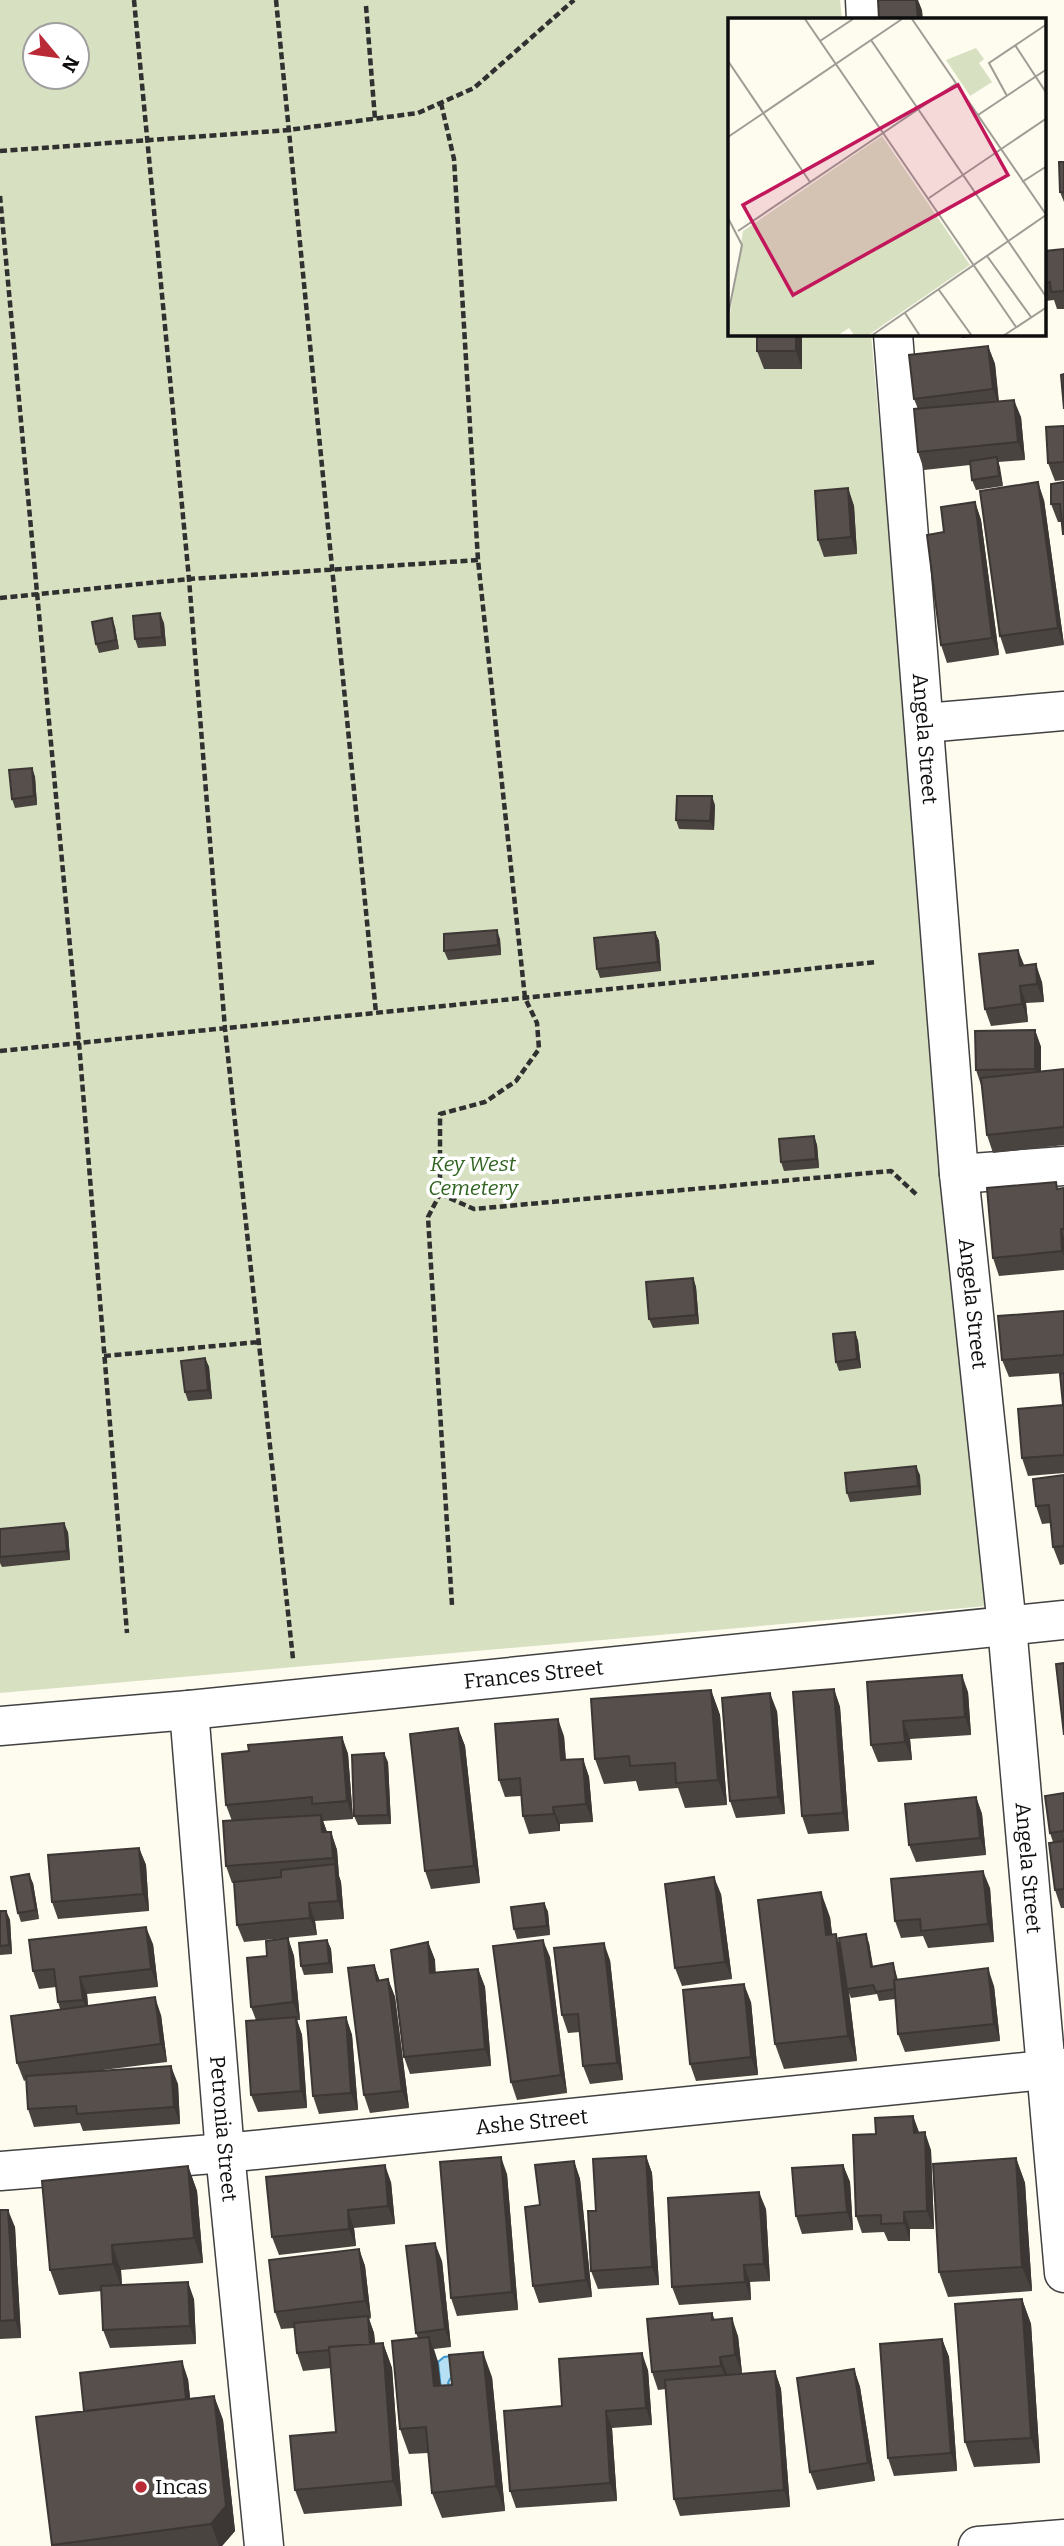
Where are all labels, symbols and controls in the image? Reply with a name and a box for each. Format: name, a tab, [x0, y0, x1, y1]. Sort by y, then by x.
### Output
inset map	[728, 18, 1046, 336]
north arrow	[21, 21, 91, 91]
text: N	[57, 52, 84, 76]
street label: Angela Street	[907, 672, 943, 806]
park label: Key West Cemetery	[428, 1151, 519, 1201]
street label: Angela Street	[953, 1237, 993, 1371]
street label: Frances Street	[462, 1654, 605, 1695]
street label: Angela Street	[1010, 1801, 1047, 1935]
street label: Petronia Street	[204, 2055, 243, 2203]
street label: Ashe Street	[474, 2103, 589, 2141]
place label: Incas	[155, 2474, 208, 2500]
marker: Incas	[133, 2479, 149, 2495]

